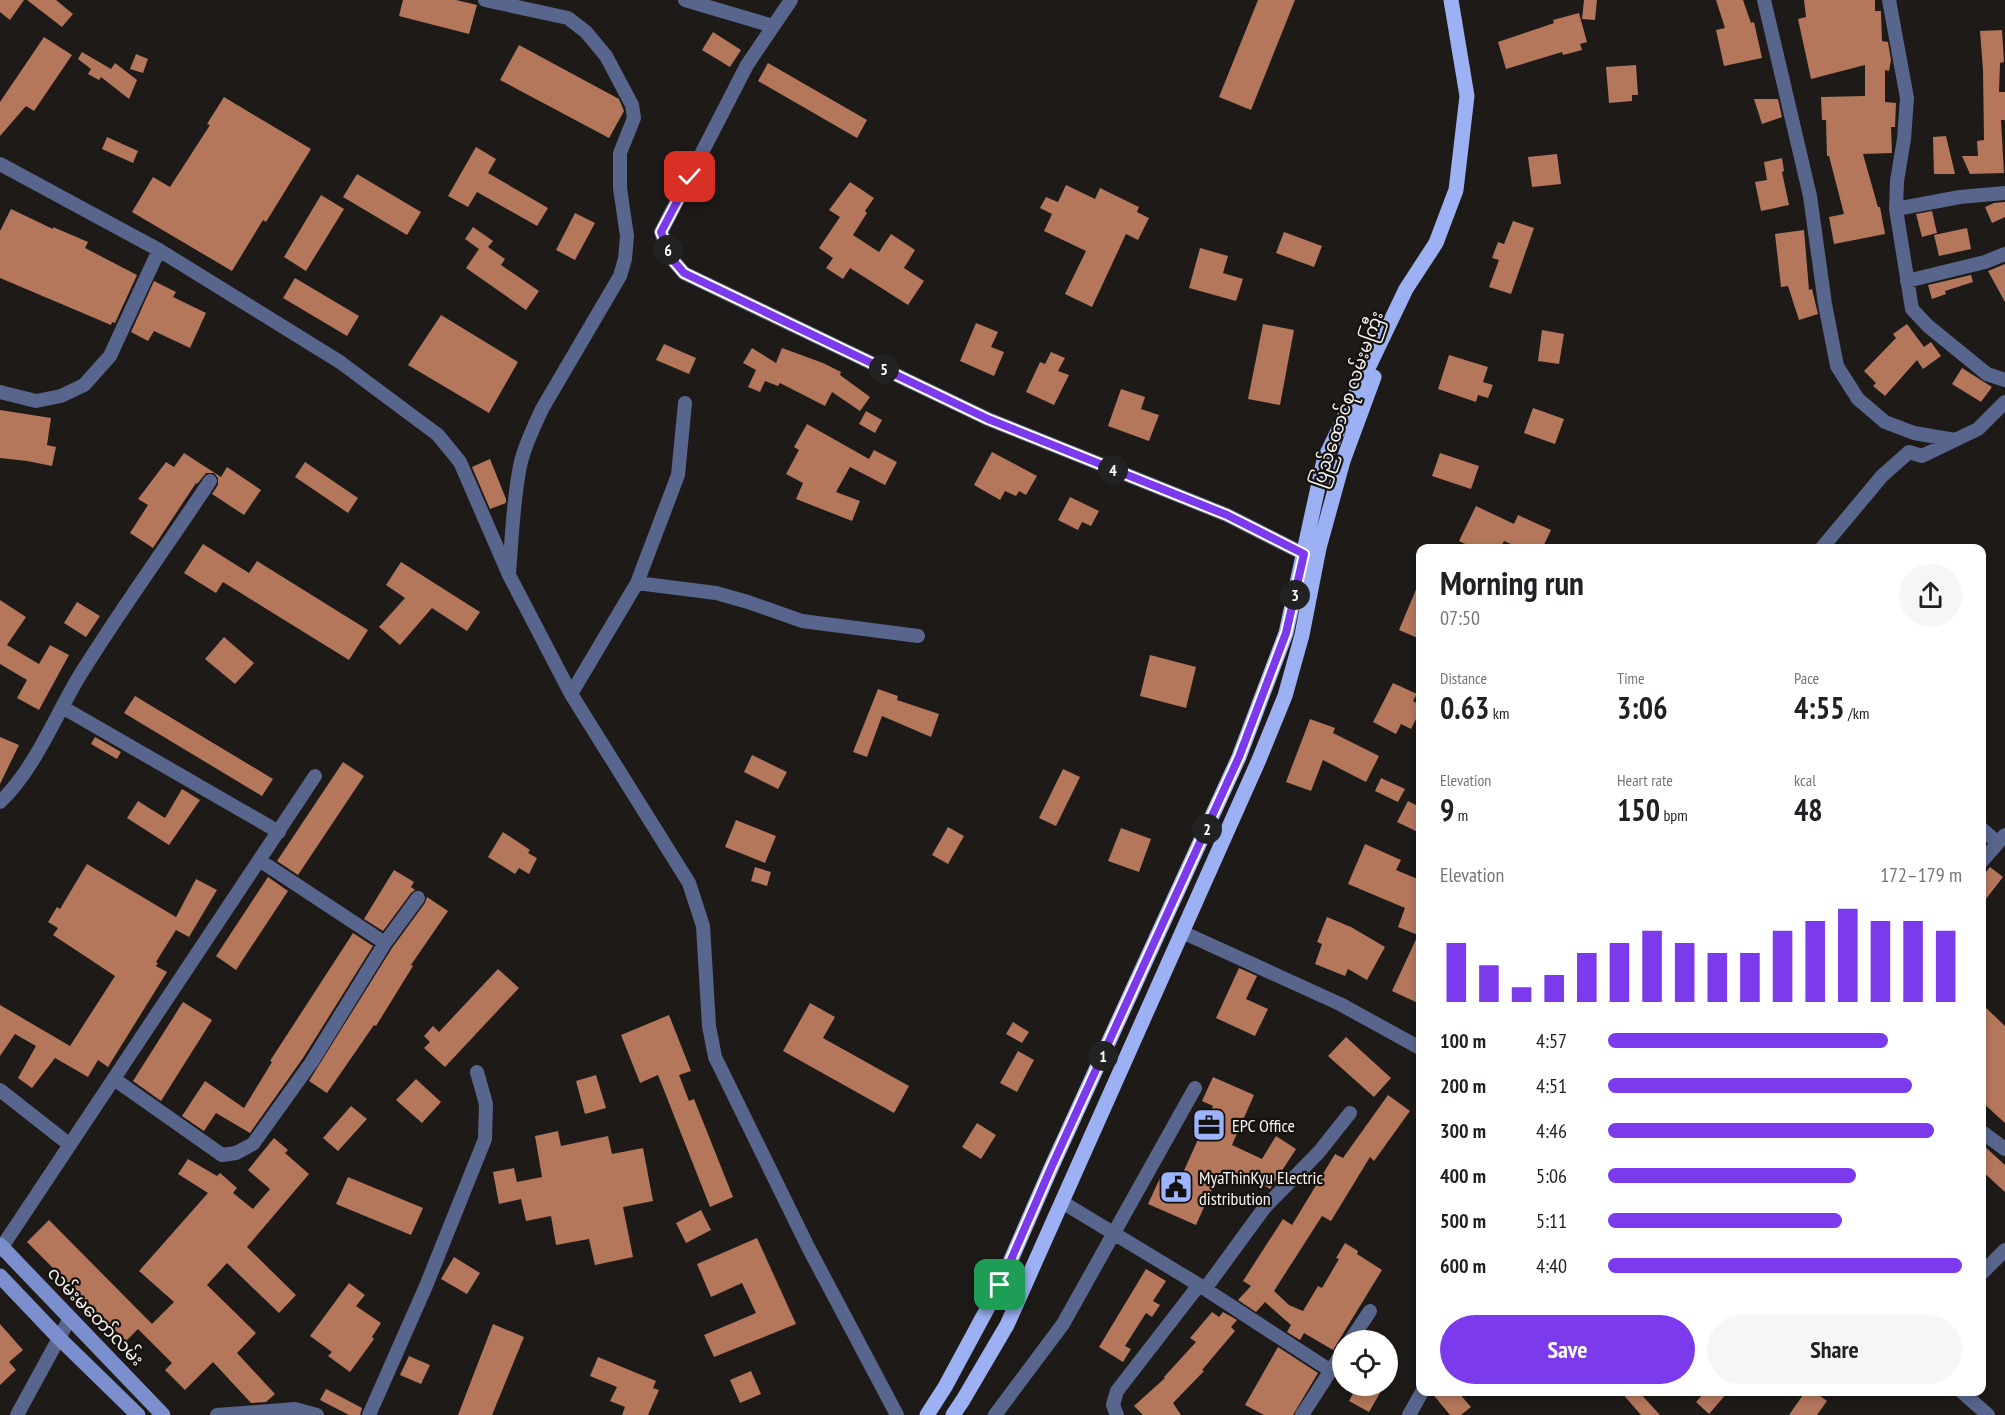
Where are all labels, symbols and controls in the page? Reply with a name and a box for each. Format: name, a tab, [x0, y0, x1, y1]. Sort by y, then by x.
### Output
pin	[664, 151, 715, 202]
icon: check	[673, 160, 706, 193]
pin: 6	[653, 235, 683, 265]
text: 6	[664, 240, 672, 260]
street label: ပြည်ထောင်စု လမ်းမကြီး	[1304, 307, 1392, 491]
pin: 5	[869, 354, 899, 384]
text: 5	[880, 359, 888, 379]
pin: 4	[1098, 455, 1128, 485]
text: 4	[1109, 460, 1117, 480]
text: Morning run	[1440, 561, 1584, 604]
button: share	[1899, 564, 1962, 627]
pin: 3	[1280, 580, 1310, 610]
text: 3	[1291, 585, 1299, 605]
text: 07:50	[1440, 605, 1480, 631]
text: Distance	[1440, 668, 1487, 688]
text: Time	[1617, 668, 1645, 688]
text: Pace	[1794, 668, 1819, 688]
text: 0.63	[1440, 688, 1489, 727]
text: 3:06	[1617, 688, 1668, 727]
text: 4:55	[1794, 688, 1845, 727]
text: km	[1489, 703, 1509, 723]
text: /km	[1845, 703, 1869, 723]
text: Elevation	[1440, 770, 1491, 790]
text: Heart rate	[1617, 770, 1673, 790]
text: kcal	[1794, 770, 1816, 790]
text: 9	[1440, 790, 1454, 829]
text: 150	[1617, 790, 1660, 829]
text: 48	[1794, 790, 1823, 829]
text: m	[1454, 805, 1468, 825]
text: bpm	[1660, 805, 1688, 825]
pin: 2	[1192, 814, 1222, 844]
text: 2	[1203, 819, 1211, 839]
text: Elevation	[1440, 862, 1504, 888]
text: 172–179 m	[1880, 862, 1962, 888]
text: 100 m	[1440, 1028, 1486, 1054]
text: 4:57	[1536, 1028, 1567, 1054]
pin: 1	[1088, 1041, 1118, 1071]
text: 1	[1099, 1046, 1107, 1066]
text: 200 m	[1440, 1073, 1486, 1099]
text: 4:51	[1536, 1073, 1567, 1099]
office icon: EPC Office	[1191, 1107, 1227, 1143]
place label: EPC Office	[1232, 1114, 1295, 1137]
text: 300 m	[1440, 1118, 1486, 1144]
text: 4:46	[1536, 1118, 1567, 1144]
text: 400 m	[1440, 1163, 1486, 1189]
text: 5:06	[1536, 1163, 1567, 1189]
place label: MyaThinKyu Electric distribution	[1199, 1166, 1323, 1210]
public building icon: MyaThinKyu Electric distribution	[1158, 1169, 1194, 1205]
text: 500 m	[1440, 1208, 1486, 1234]
text: 5:11	[1536, 1208, 1567, 1234]
text: 600 m	[1440, 1253, 1486, 1279]
text: 4:40	[1536, 1253, 1567, 1279]
pin	[974, 1259, 1025, 1310]
street label: လမ်းမတော်လမ်း	[43, 1261, 150, 1370]
icon: arrive	[983, 1268, 1016, 1301]
button: Save	[1440, 1315, 1695, 1384]
button: Share	[1707, 1315, 1962, 1384]
map controls	[1332, 1330, 1398, 1396]
button: locate	[1332, 1330, 1398, 1396]

